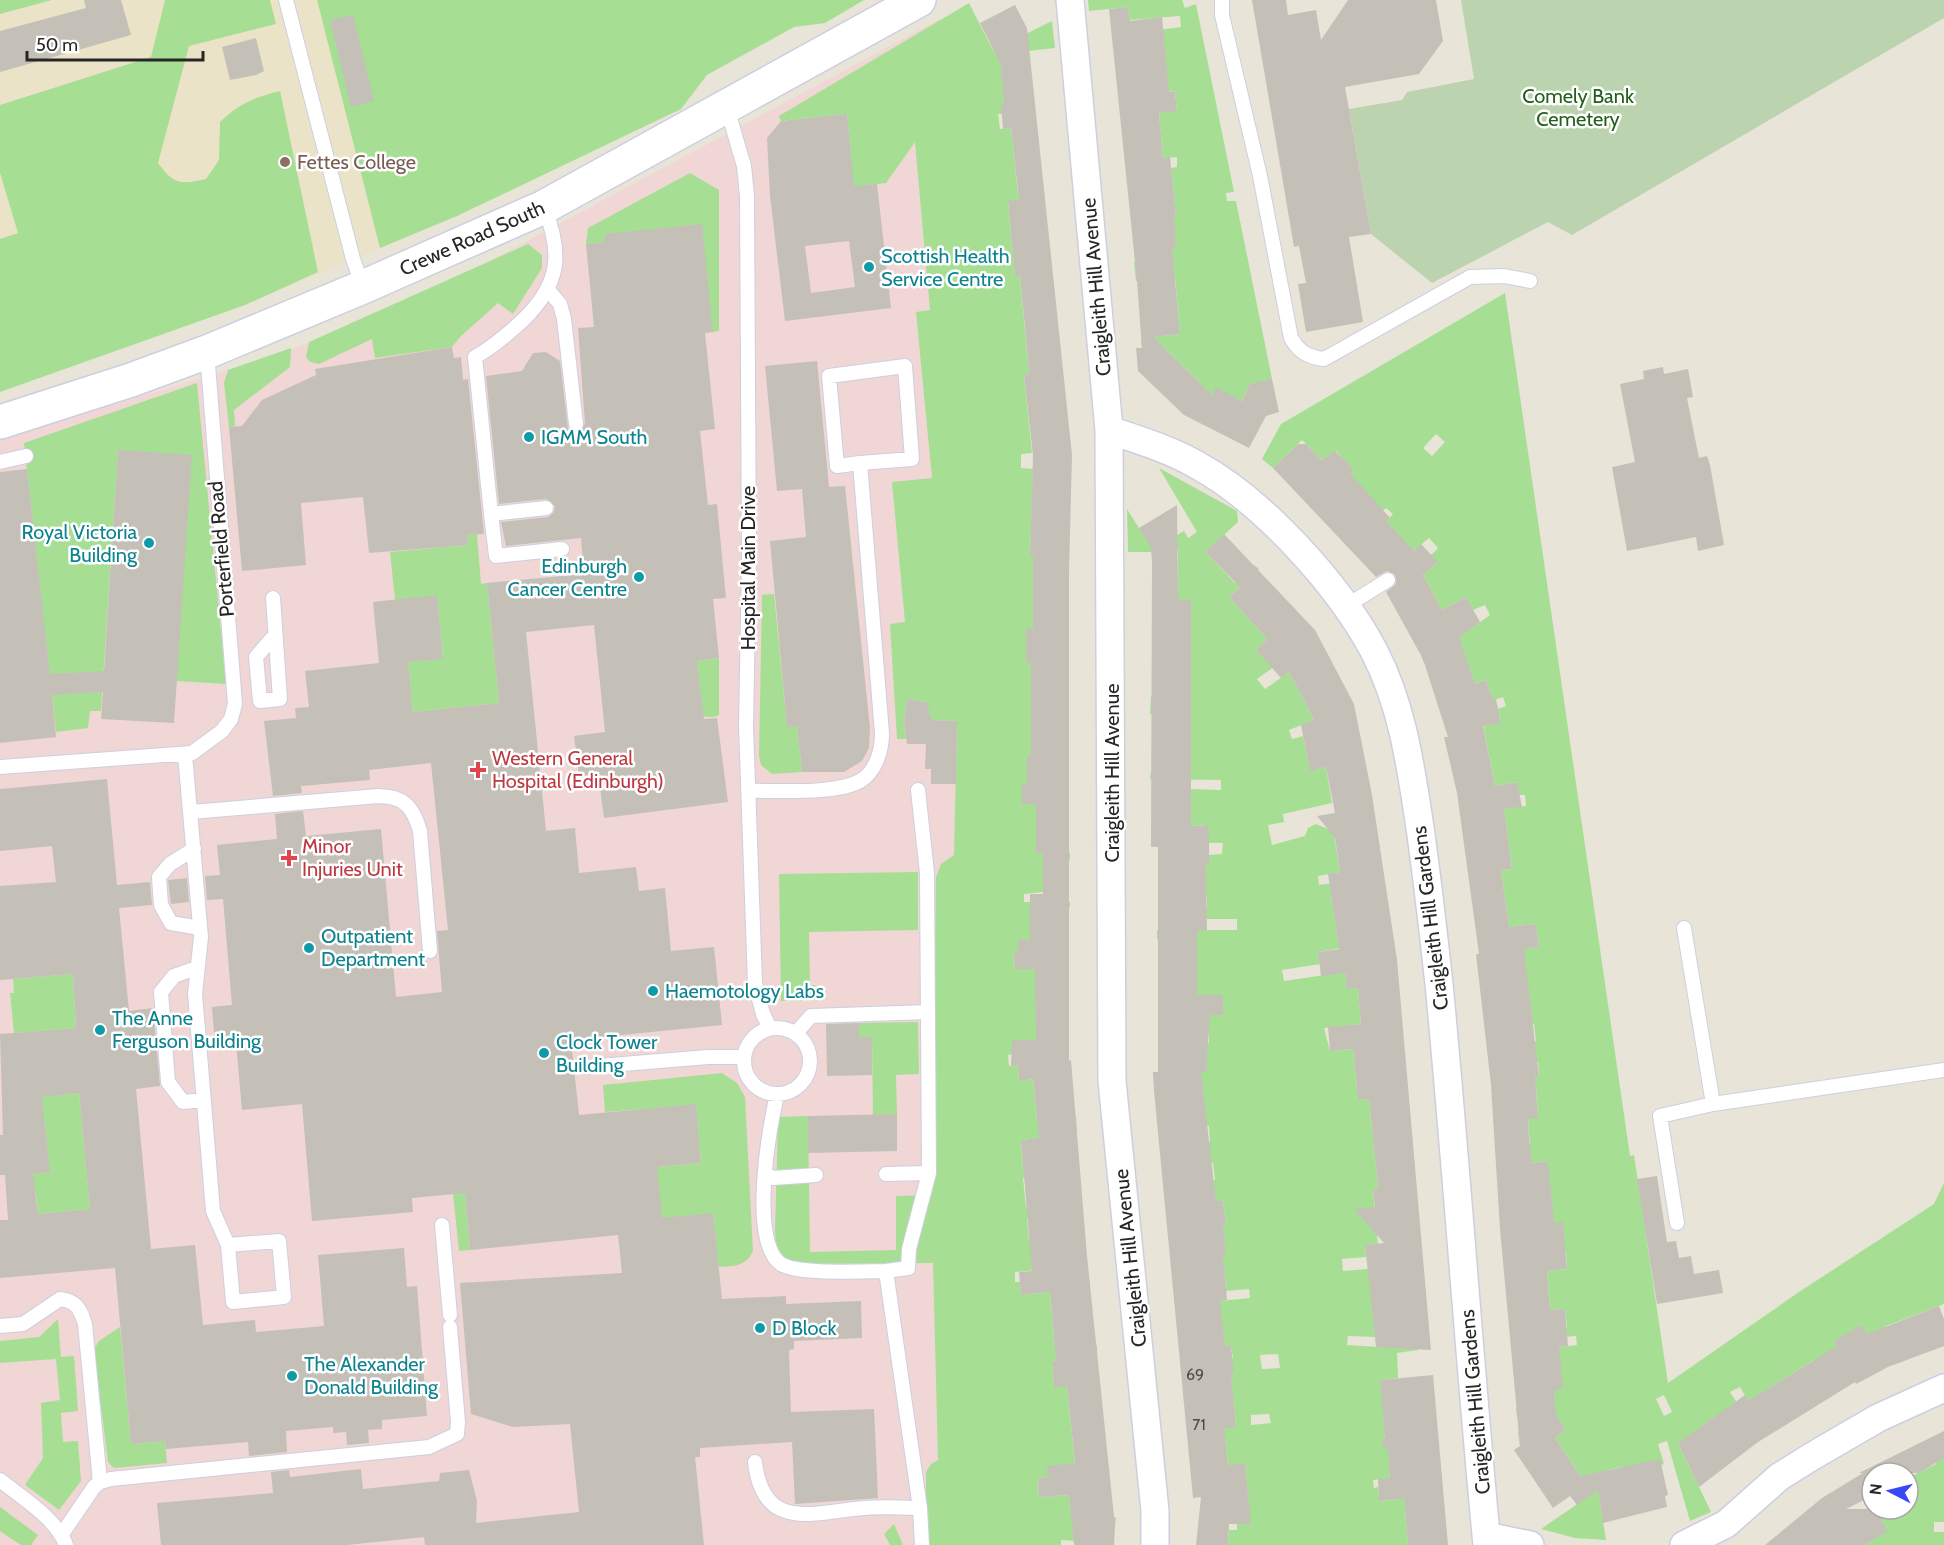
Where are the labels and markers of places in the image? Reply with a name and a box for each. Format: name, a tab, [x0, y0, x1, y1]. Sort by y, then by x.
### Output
place label: Fettes College	[297, 150, 416, 174]
marker: Fettes College	[278, 155, 292, 169]
place label: Scottish Health Service Centre	[881, 244, 1010, 291]
marker: Scottish Health Service Centre	[862, 260, 876, 274]
place label: IGMM South	[541, 425, 647, 449]
marker: IGMM South	[522, 430, 536, 444]
place label: Royal Victoria Building	[22, 520, 138, 567]
marker: Royal Victoria Building	[142, 536, 156, 550]
place label: Edinburgh Cancer Centre	[508, 554, 627, 601]
marker: Edinburgh Cancer Centre	[632, 570, 646, 584]
place label: Western General Hospital (Edinburgh)	[492, 746, 664, 793]
marker: Western General Hospital (Edinburgh)	[469, 761, 487, 779]
place label: Minor Injuries Unit	[302, 834, 403, 881]
marker: Minor Injuries Unit	[280, 849, 298, 867]
place label: Outpatient Department	[321, 924, 425, 971]
marker: Outpatient Department	[302, 941, 316, 955]
place label: Haemotology Labs	[665, 979, 824, 1003]
marker: Haemotology Labs	[646, 984, 660, 998]
place label: The Anne Ferguson Building	[112, 1006, 262, 1053]
marker: The Anne Ferguson Building	[93, 1023, 107, 1037]
place label: Clock Tower Building	[556, 1030, 658, 1077]
marker: Clock Tower Building	[537, 1046, 551, 1060]
place label: D Block	[772, 1316, 837, 1340]
marker: D Block	[753, 1321, 767, 1335]
place label: The Alexander Donald Building	[304, 1352, 439, 1399]
marker: The Alexander Donald Building	[285, 1369, 299, 1383]

